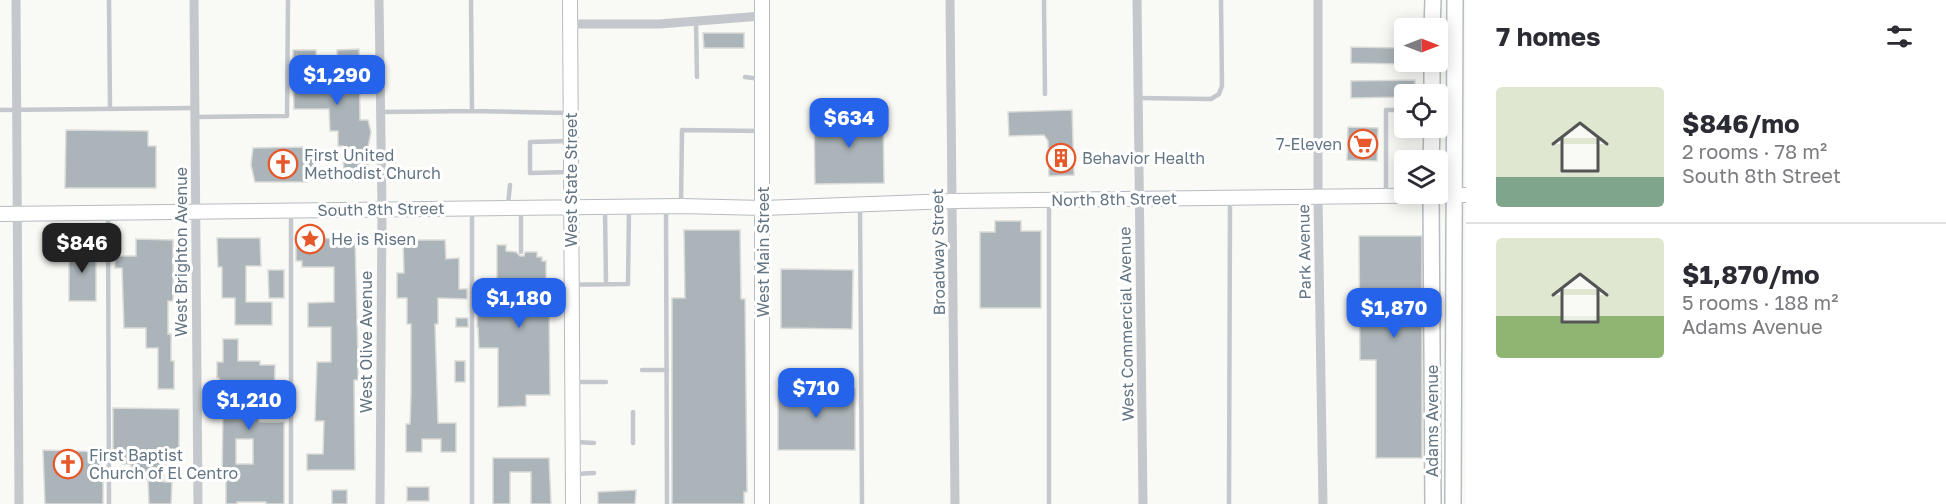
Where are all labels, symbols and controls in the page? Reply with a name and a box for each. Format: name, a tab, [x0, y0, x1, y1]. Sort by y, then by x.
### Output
north arrow	[1394, 18, 1448, 72]
map controls	[1394, 18, 1448, 204]
icon: filters	[1883, 20, 1916, 53]
text: 7 homes	[1496, 21, 1601, 52]
pin: $1,290	[288, 55, 386, 106]
text: $1,290	[303, 62, 371, 86]
button: locate	[1394, 84, 1448, 138]
pin: $634	[813, 98, 885, 149]
text: $634	[824, 105, 874, 129]
text: $846/mo	[1682, 108, 1800, 139]
icon: home	[1544, 111, 1616, 183]
street label: West State Street	[561, 112, 581, 248]
supermarket icon: 7-Eleven	[1347, 128, 1379, 160]
place label: 7-Eleven	[1276, 134, 1342, 154]
text: 2 rooms · 78 m²	[1682, 139, 1827, 163]
building icon: Behavior Health	[1045, 142, 1077, 174]
place label: First United Methodist Church	[304, 145, 441, 183]
church icon: First United Methodist Church	[267, 148, 299, 180]
place label: Behavior Health	[1082, 148, 1205, 168]
button: layers	[1394, 150, 1448, 204]
text: South 8th Street	[1682, 163, 1841, 187]
street label: West Brighton Avenue	[171, 167, 191, 337]
street label: West Main Street	[753, 186, 773, 318]
street label: Broadway Street	[927, 188, 949, 316]
street label: North 8th Street	[1051, 188, 1177, 210]
street label: South 8th Street	[317, 198, 445, 220]
street label: Park Avenue	[1293, 204, 1315, 300]
pin: $846	[46, 223, 118, 274]
place icon: He is Risen	[294, 223, 326, 255]
street label: West Commercial Avenue	[1114, 226, 1138, 422]
place label: He is Risen	[331, 229, 416, 249]
text: $846	[56, 230, 108, 254]
text: $1,870/mo	[1682, 259, 1820, 290]
icon: home	[1544, 262, 1616, 334]
street label: West Olive Avenue	[356, 271, 376, 413]
pin: $1,180	[470, 278, 568, 329]
text: $1,180	[486, 285, 552, 309]
pin: $1,870	[1345, 288, 1443, 339]
text: 5 rooms · 188 m²	[1682, 290, 1839, 314]
text: $1,870	[1361, 295, 1427, 319]
text: Adams Avenue	[1682, 314, 1823, 338]
street label: Adams Avenue	[1422, 365, 1442, 477]
pin: $710	[780, 368, 852, 419]
text: $710	[792, 375, 840, 399]
pin: $1,210	[200, 380, 298, 431]
text: $1,210	[216, 387, 282, 411]
place label: First Baptist Church of El Centro	[89, 445, 238, 483]
church icon: First Baptist Church of El Centro	[52, 448, 84, 480]

